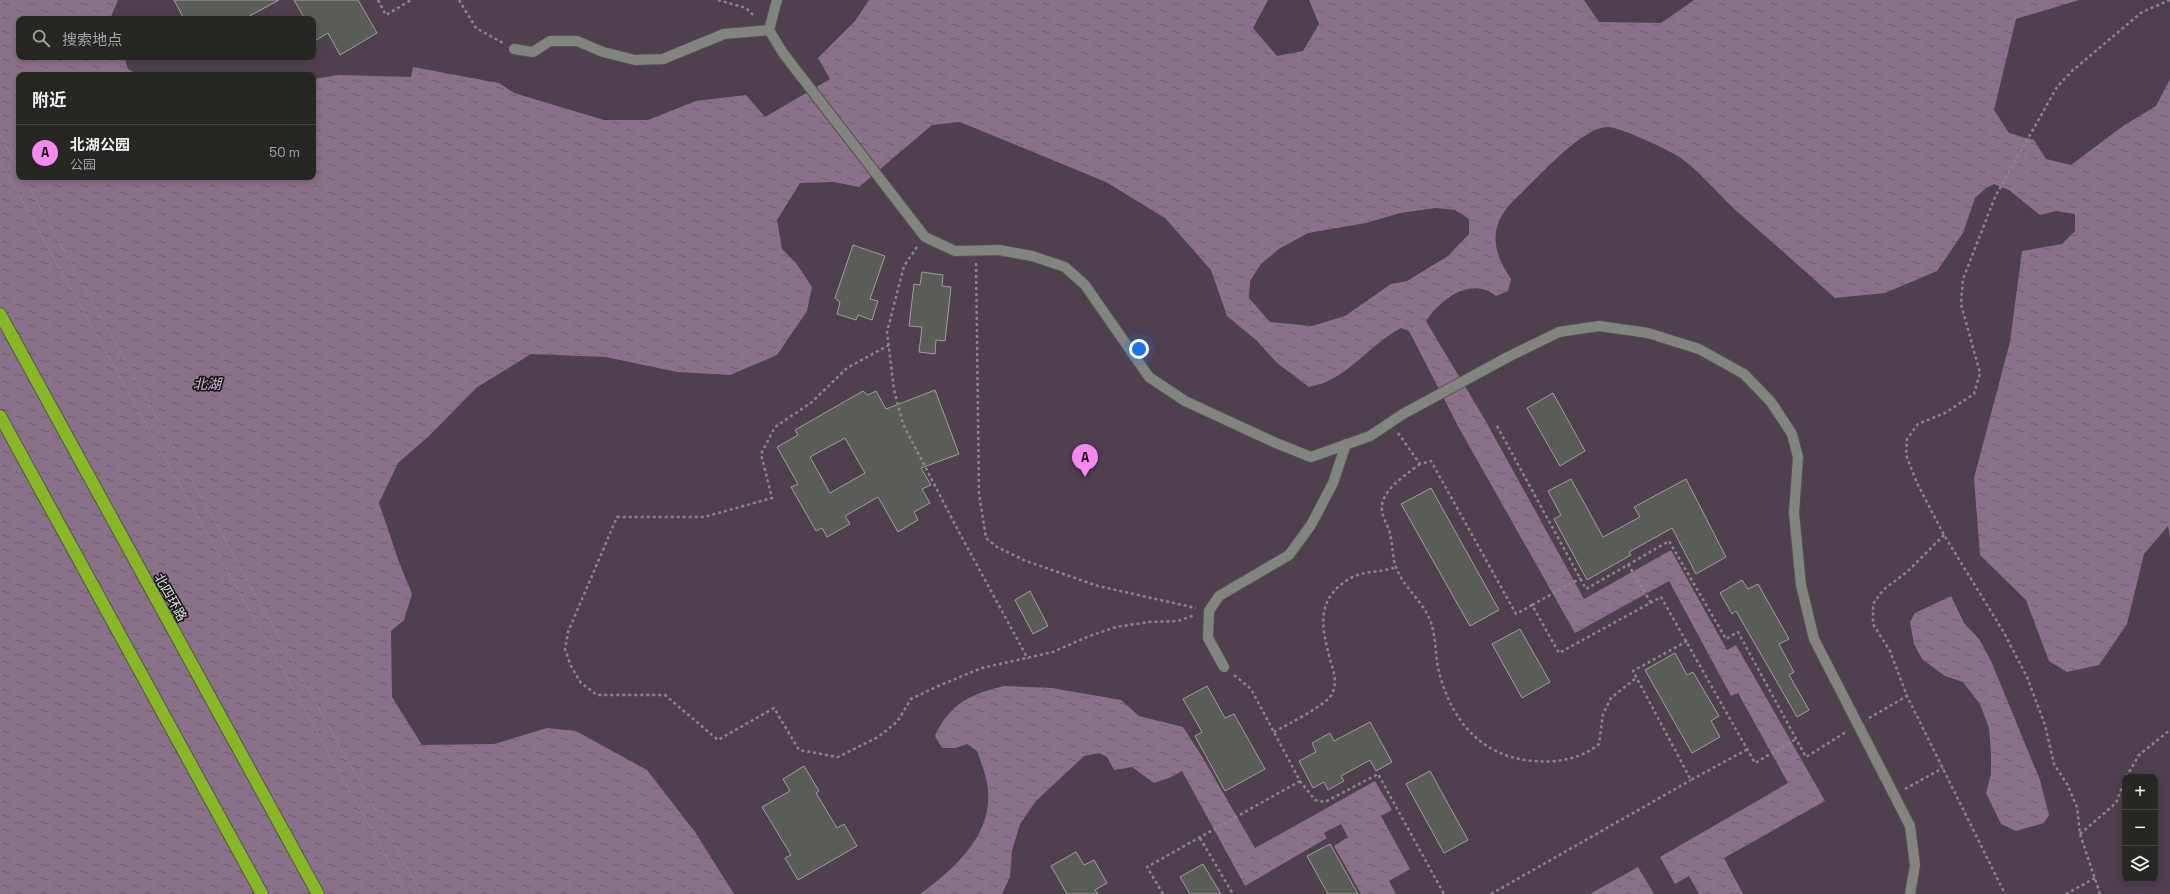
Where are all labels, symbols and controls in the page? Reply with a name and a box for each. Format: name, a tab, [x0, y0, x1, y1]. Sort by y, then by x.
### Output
search box	[16, 16, 316, 60]
icon: search	[30, 27, 52, 49]
text: 搜索地点	[62, 30, 122, 49]
text: 附近	[32, 89, 66, 111]
text: 北湖公园	[70, 135, 130, 154]
text: A	[41, 144, 49, 161]
text: 50 m	[269, 144, 300, 161]
text: 公园	[70, 156, 96, 173]
your location	[1129, 339, 1149, 359]
water label: 北湖	[193, 375, 223, 393]
pin: A	[1072, 444, 1098, 477]
street label: 北四环路	[151, 570, 191, 624]
map controls	[2122, 774, 2158, 882]
button: +	[2122, 774, 2158, 810]
button: −	[2122, 810, 2158, 846]
button: layers	[2122, 846, 2158, 882]

